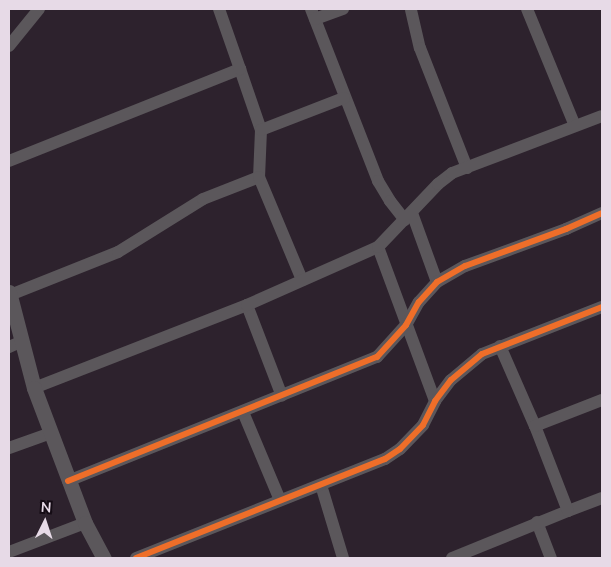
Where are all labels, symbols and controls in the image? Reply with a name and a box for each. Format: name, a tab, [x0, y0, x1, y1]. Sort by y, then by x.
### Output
north arrow	[20, 497, 70, 547]
text: N	[40, 498, 52, 516]

